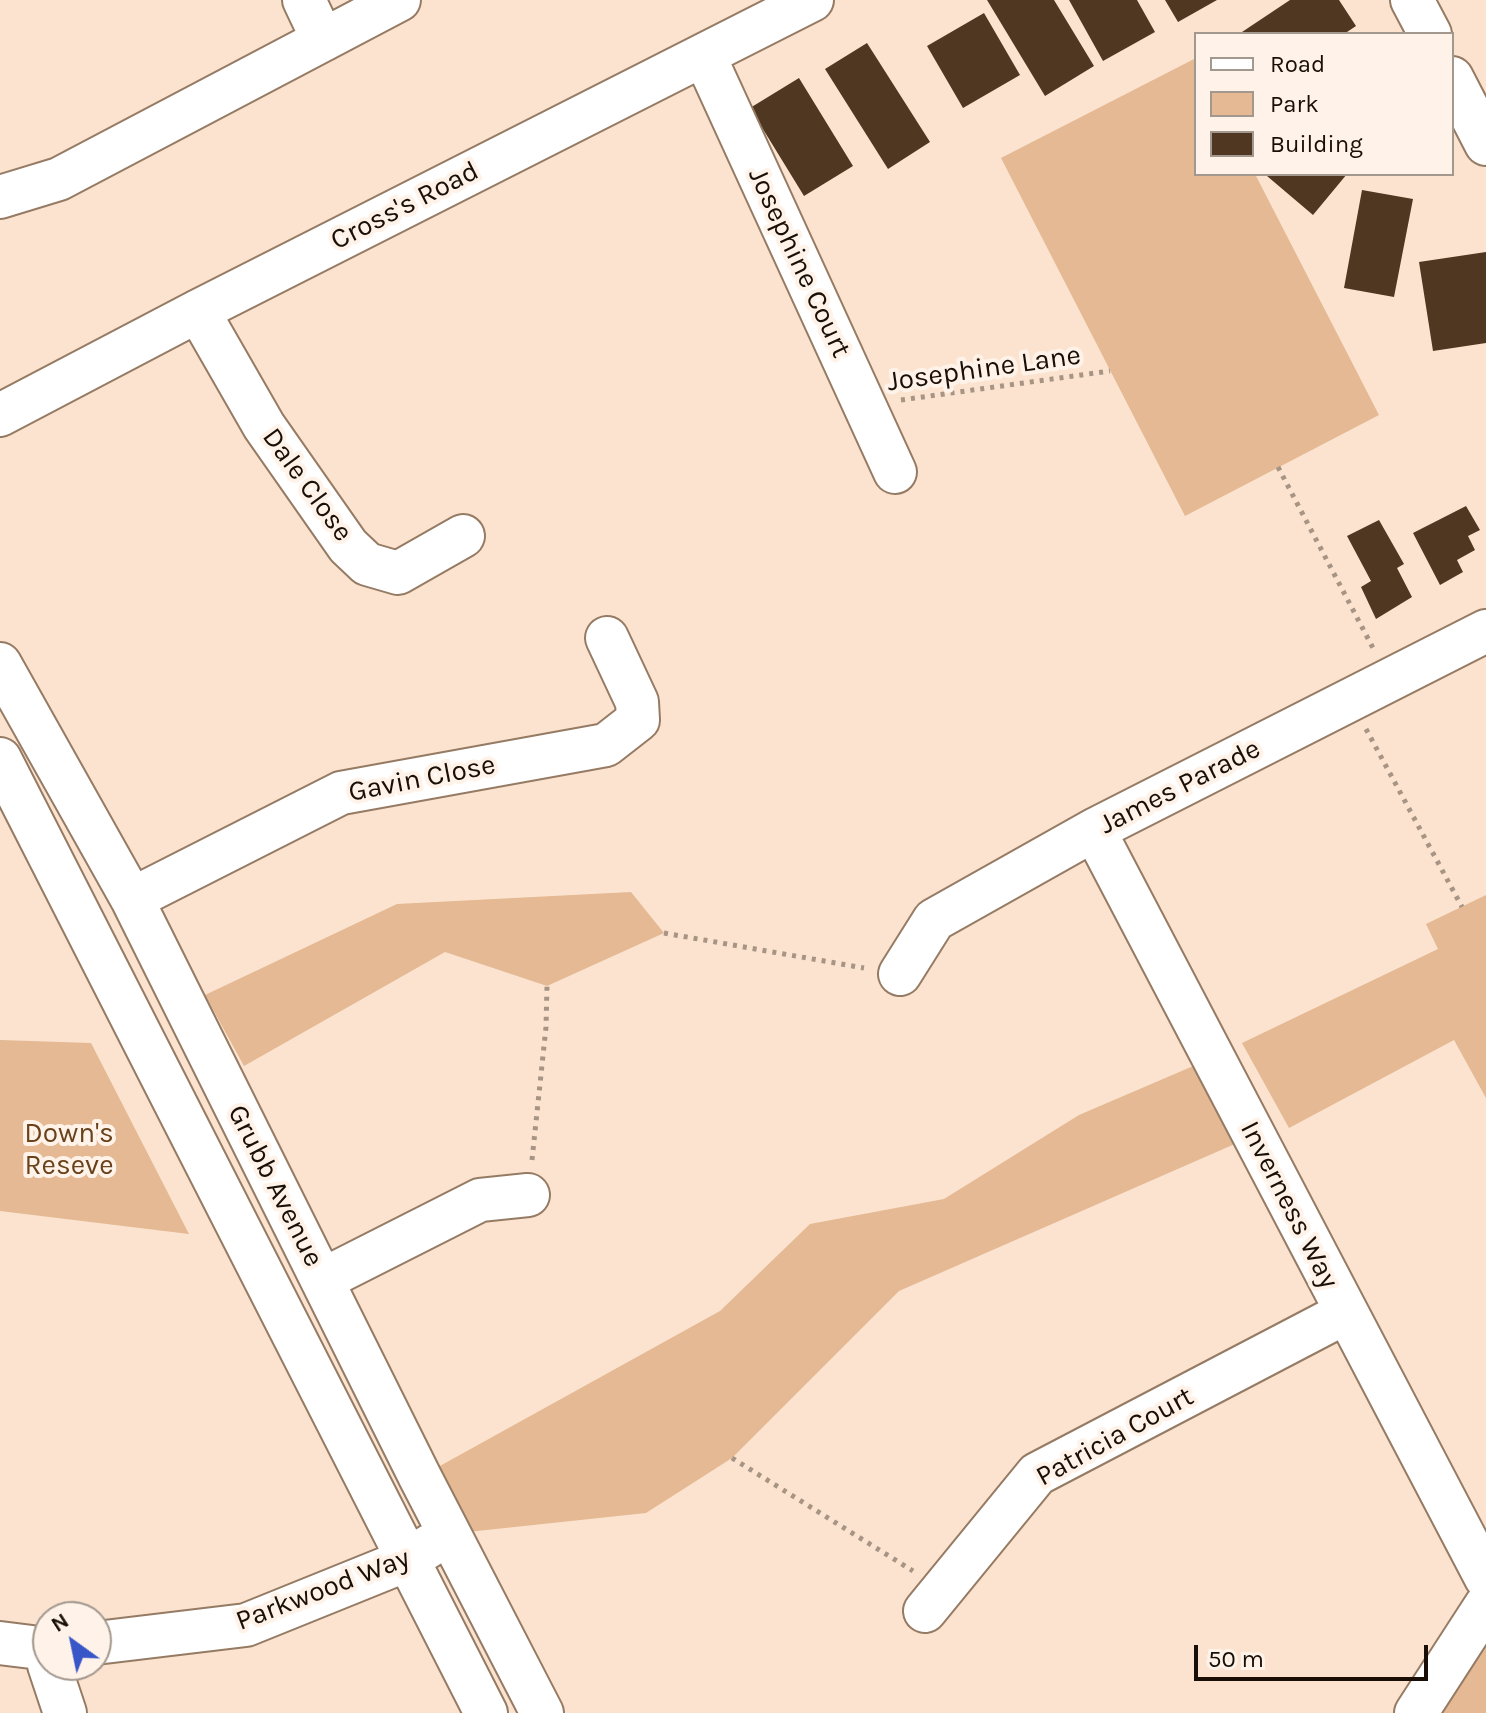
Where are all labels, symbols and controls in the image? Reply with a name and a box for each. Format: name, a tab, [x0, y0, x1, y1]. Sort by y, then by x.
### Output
legend	[1194, 32, 1454, 176]
text: Road	[1270, 50, 1325, 78]
text: Park	[1270, 90, 1319, 118]
text: Building	[1270, 130, 1363, 158]
street label: Cross's Road	[325, 154, 485, 258]
street label: Josephine Court	[740, 163, 858, 363]
street label: Josephine Lane	[885, 339, 1083, 399]
street label: Dale Close	[255, 422, 359, 548]
street label: James Parade	[1094, 732, 1266, 842]
street label: Gavin Close	[346, 748, 498, 810]
street label: Grubb Avenue	[220, 1099, 330, 1273]
street label: Inverness Way	[1232, 1116, 1346, 1294]
park label: Down's Reseve	[24, 1117, 114, 1183]
street label: Patricia Court	[1030, 1380, 1200, 1494]
street label: Parkwood Way	[231, 1541, 415, 1639]
north arrow	[32, 1601, 112, 1681]
text: N	[46, 1607, 74, 1638]
scale bar	[1198, 1629, 1432, 1679]
text: 50 m	[1208, 1645, 1264, 1673]

